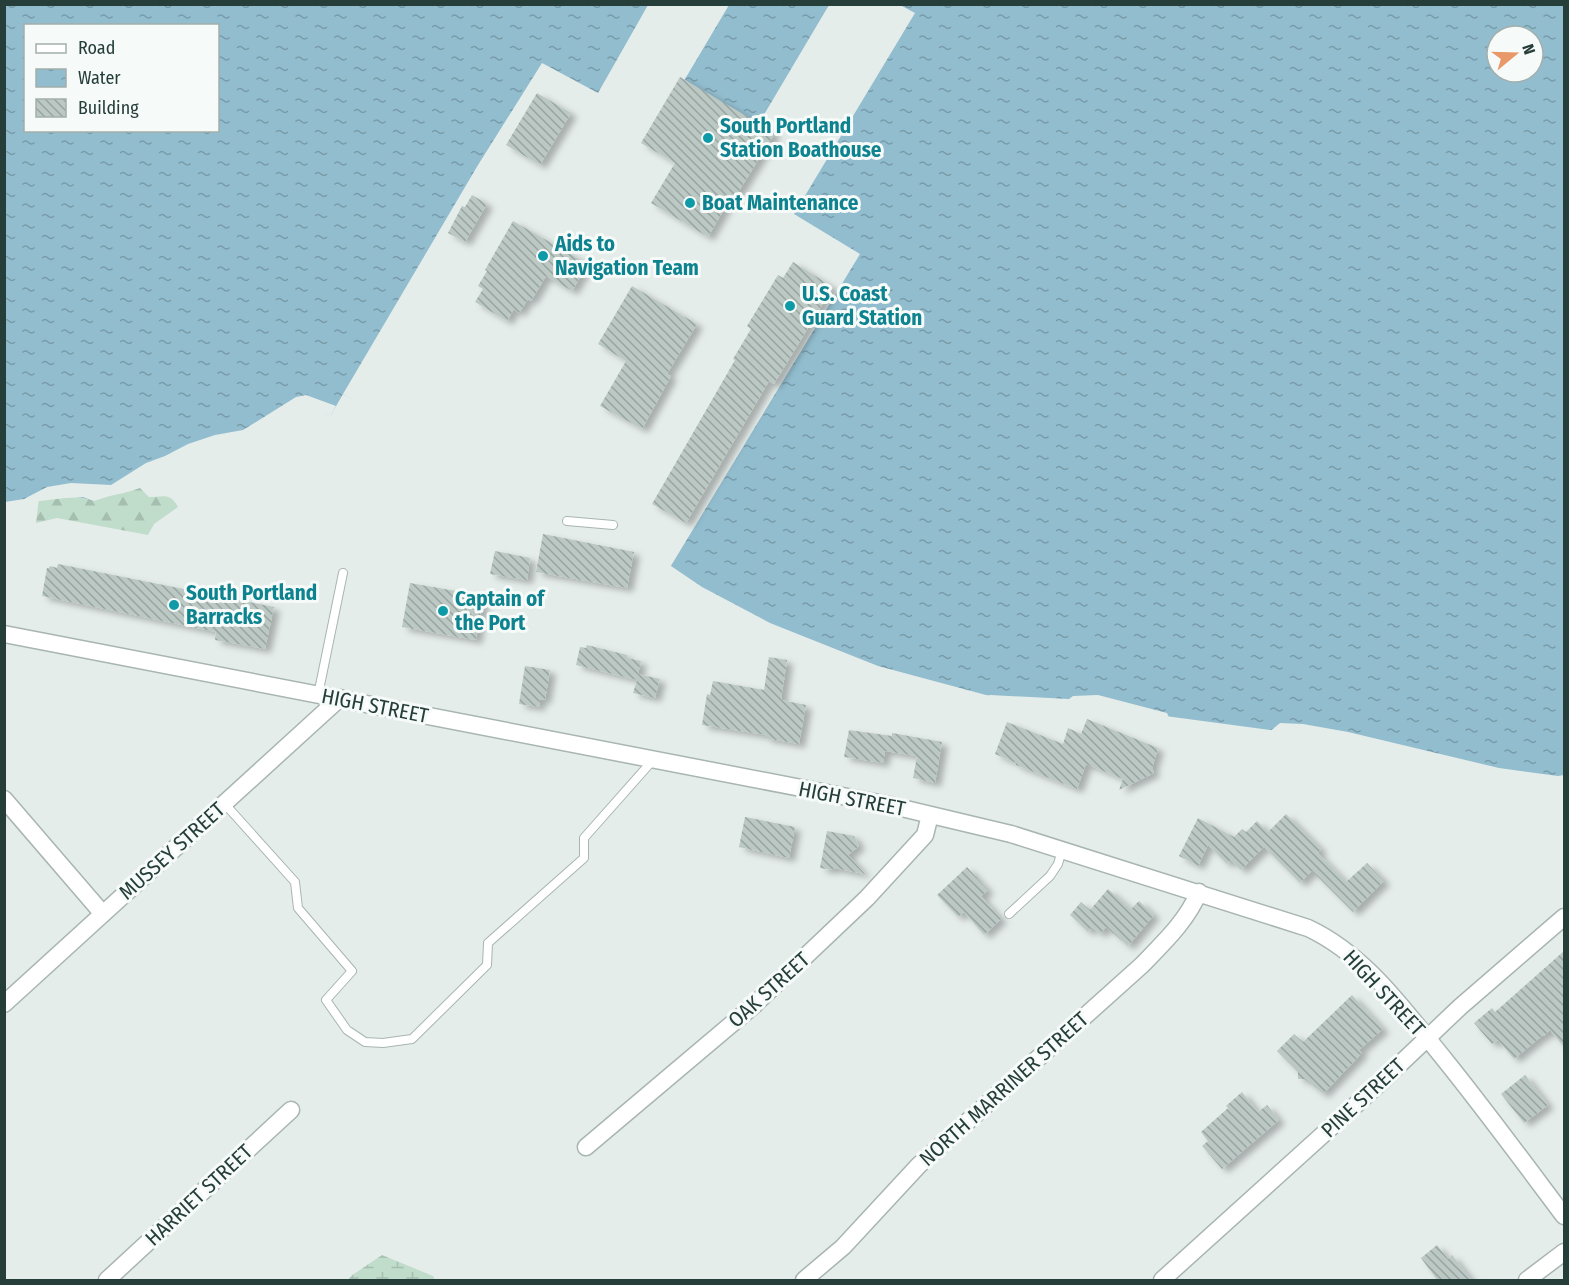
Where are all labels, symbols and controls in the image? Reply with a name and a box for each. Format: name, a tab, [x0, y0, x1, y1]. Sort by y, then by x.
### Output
legend	[24, 24, 219, 132]
north arrow	[1485, 24, 1545, 84]
text: Road	[78, 37, 115, 59]
text: N	[1518, 42, 1539, 57]
text: Water	[78, 67, 121, 89]
text: Building	[78, 97, 139, 119]
place label: South Portland Station Boathouse	[720, 113, 882, 163]
marker: South Portland Station Boathouse	[701, 131, 715, 145]
place label: Boat Maintenance	[702, 190, 859, 216]
marker: Boat Maintenance	[683, 196, 697, 210]
place label: Aids to Navigation Team	[554, 231, 699, 281]
marker: Aids to Navigation Team	[536, 249, 550, 263]
place label: U.S. Coast Guard Station	[802, 281, 922, 331]
marker: U.S. Coast Guard Station	[783, 299, 797, 313]
place label: South Portland Barracks	[186, 580, 317, 630]
place label: Captain of the Port	[455, 586, 546, 636]
marker: South Portland Barracks	[167, 598, 181, 612]
marker: Captain of the Port	[436, 604, 450, 618]
street label: HIGH STREET	[319, 683, 431, 729]
street label: HIGH STREET	[796, 776, 908, 822]
street label: MUSSEY STREET	[114, 797, 230, 905]
street label: HIGH STREET	[1338, 944, 1431, 1042]
street label: OAK STREET	[723, 946, 815, 1033]
street label: NORTH MARRINER STREET	[914, 1006, 1094, 1172]
street label: PINE STREET	[1316, 1053, 1410, 1143]
street label: HARRIET STREET	[140, 1139, 258, 1251]

